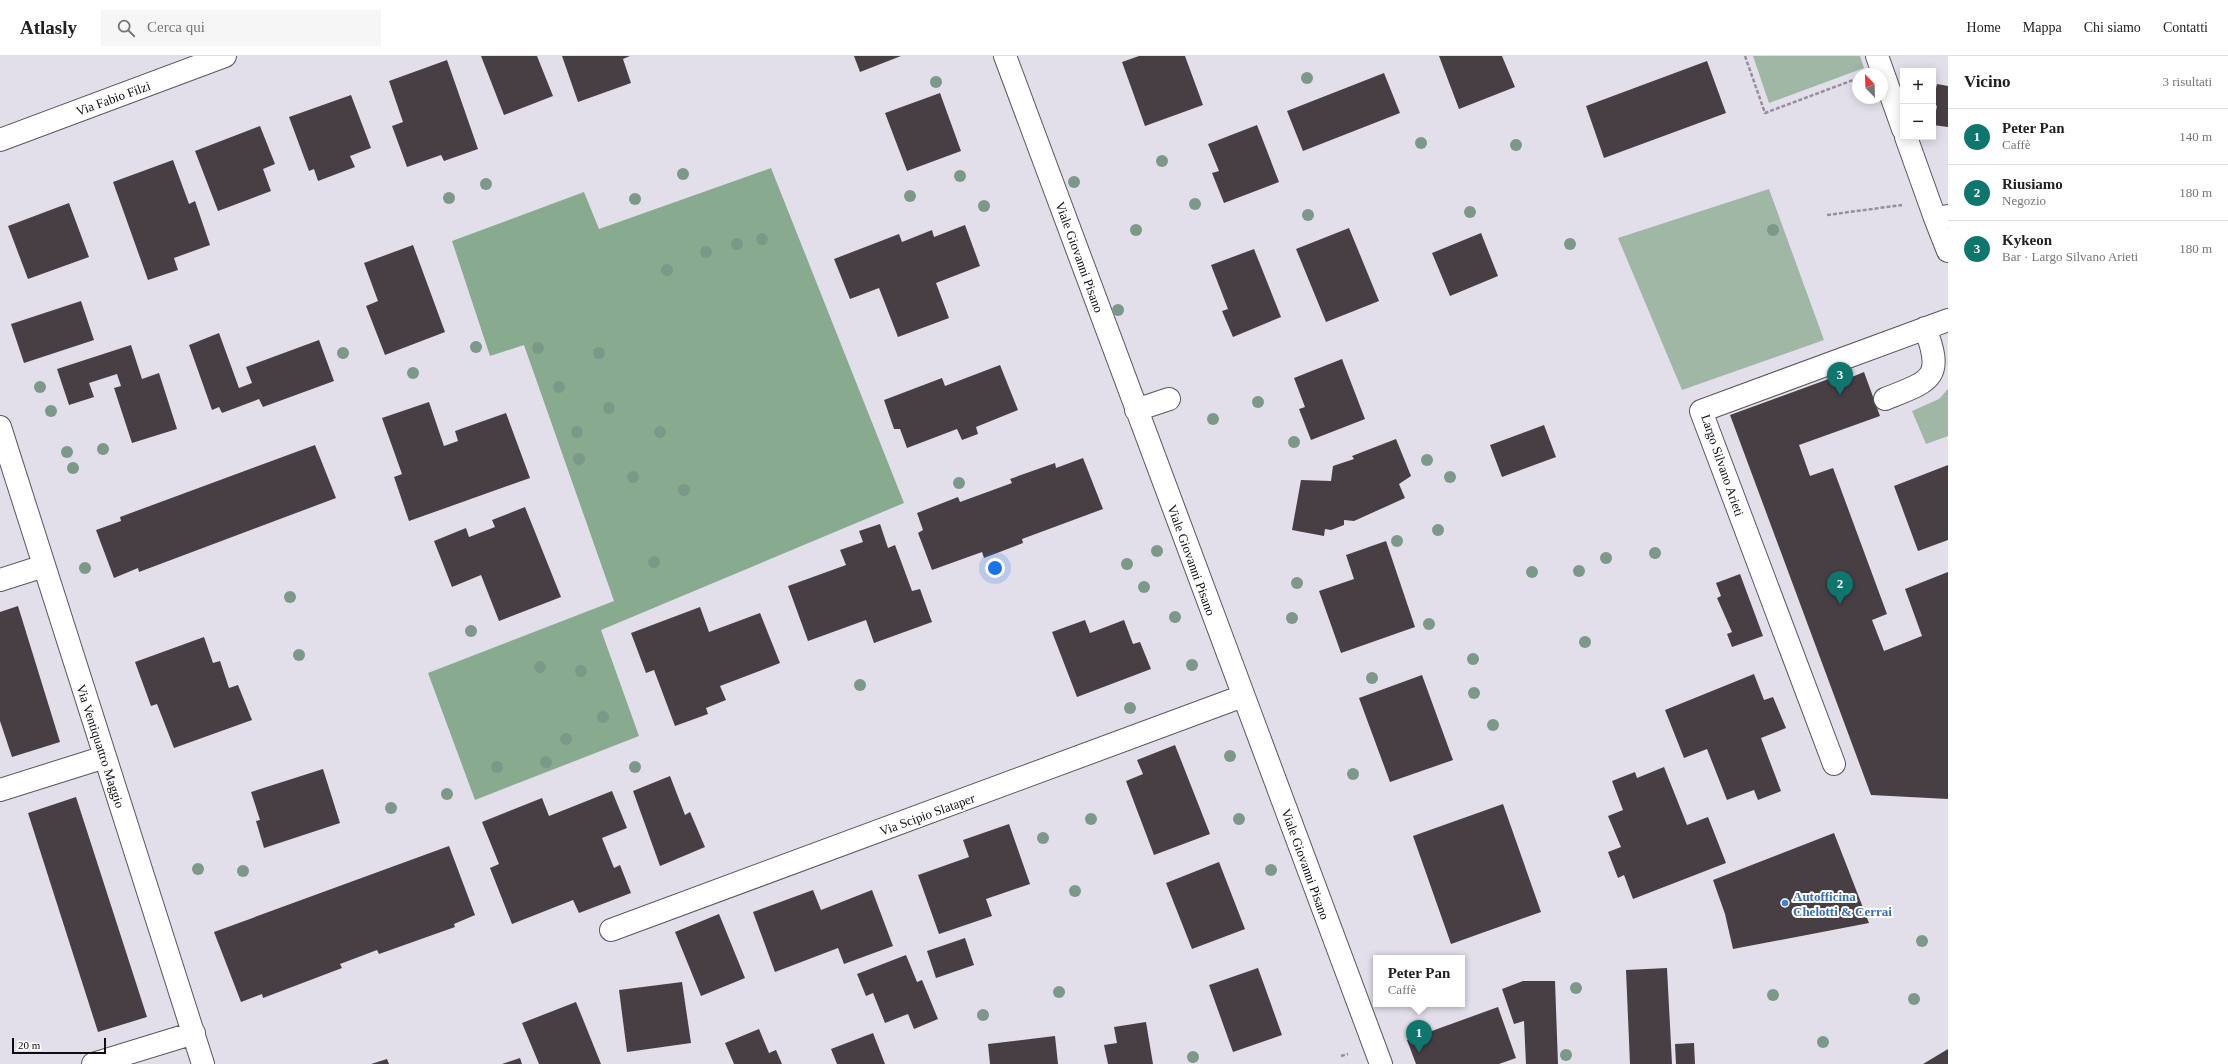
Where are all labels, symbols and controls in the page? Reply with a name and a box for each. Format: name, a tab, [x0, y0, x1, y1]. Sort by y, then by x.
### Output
search box	[101, 10, 381, 46]
text: Atlasly	[20, 17, 77, 38]
icon: search	[115, 17, 137, 39]
text: Cerca qui	[147, 19, 205, 35]
text: Home	[1967, 20, 2001, 35]
text: Mappa	[2023, 20, 2062, 35]
text: Chi siamo	[2084, 20, 2141, 35]
text: Contatti	[2163, 20, 2208, 35]
north arrow	[1852, 68, 1888, 104]
map controls	[1900, 68, 1936, 140]
button: +	[1900, 68, 1936, 104]
text: Vicino	[1964, 72, 2011, 91]
text: 3 risultati	[2163, 74, 2212, 89]
street label: Via Fabio Filzi	[74, 78, 153, 119]
button: −	[1900, 104, 1936, 140]
text: Peter Pan	[2002, 120, 2065, 136]
text: 1	[1974, 129, 1980, 144]
text: 140 m	[2179, 129, 2212, 144]
text: Caffè	[2002, 137, 2031, 152]
text: Riusiamo	[2002, 176, 2063, 192]
text: 2	[1974, 185, 1980, 200]
text: 180 m	[2179, 185, 2212, 200]
text: Negozio	[2002, 193, 2046, 208]
street label: Viale Giovanni Pisano	[1052, 200, 1107, 315]
text: Kykeon	[2002, 232, 2052, 248]
text: 3	[1974, 241, 1980, 256]
text: 180 m	[2179, 241, 2212, 256]
text: Bar · Largo Silvano Arieti	[2002, 249, 2138, 264]
pin: 3	[1827, 362, 1853, 395]
street label: Largo Silvano Arieti	[1698, 412, 1747, 518]
street label: Viale Giovanni Pisano	[1164, 503, 1219, 618]
your location	[985, 558, 1005, 578]
pin: 2	[1827, 571, 1853, 604]
street label: Via Ventiquattro Maggio	[73, 683, 128, 810]
street label: Via Scipio Slataper	[877, 790, 977, 839]
street label: Viale Giovanni Pisano	[1278, 807, 1333, 922]
place label: Autofficina Chelotti & Cerrai	[1793, 889, 1892, 919]
marker: Autofficina Chelotti & Cerrai	[1780, 898, 1790, 908]
popup	[1373, 955, 1465, 1007]
text: Peter Pan	[1388, 965, 1450, 981]
text: Caffè	[1388, 982, 1416, 997]
pin: 1	[1406, 1020, 1432, 1053]
scale bar	[12, 1036, 106, 1055]
text: 20 m	[18, 1039, 40, 1051]

